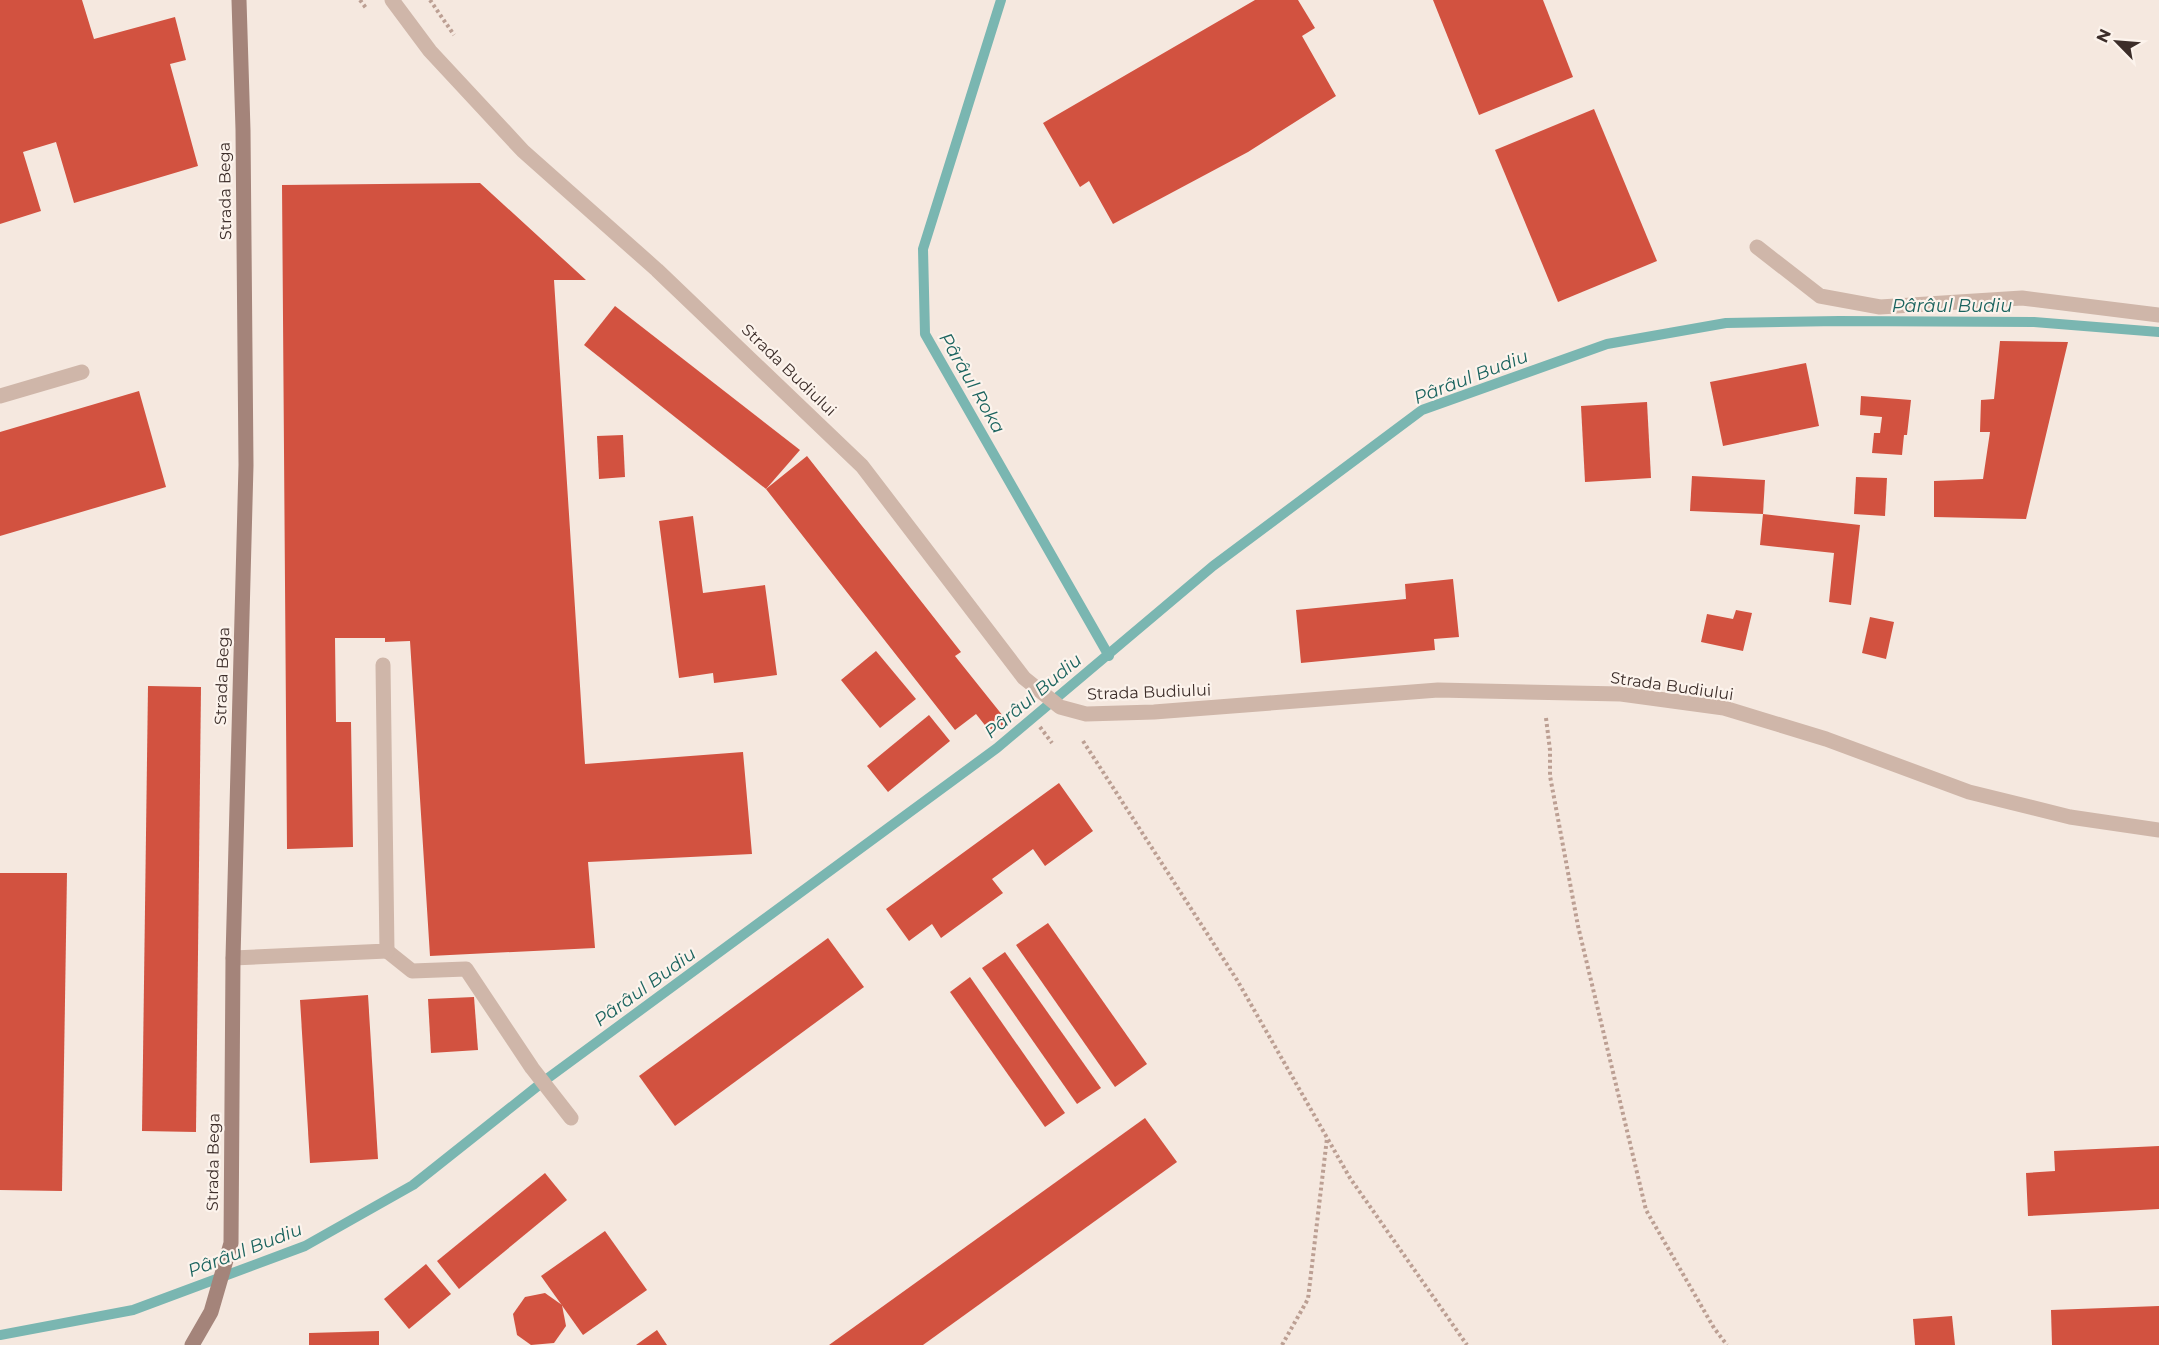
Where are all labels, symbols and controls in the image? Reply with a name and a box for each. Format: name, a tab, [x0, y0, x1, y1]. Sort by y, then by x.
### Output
north arrow	[2087, 12, 2147, 72]
text: N	[2093, 26, 2115, 46]
street label: Strada Bega	[215, 142, 235, 240]
water label: Pârâul Budiu	[1892, 295, 2012, 317]
street label: Strada Budiului	[738, 320, 840, 420]
water label: Pârâul Roka	[934, 329, 1010, 437]
water label: Pârâul Budiu	[1411, 345, 1531, 409]
street label: Strada Bega	[211, 627, 233, 725]
water label: Pârâul Budiu	[980, 649, 1086, 743]
street label: Strada Budiului	[1609, 668, 1735, 704]
street label: Strada Budiului	[1087, 680, 1211, 704]
water label: Pârâul Budiu	[590, 943, 700, 1031]
street label: Strada Bega	[203, 1113, 223, 1211]
water label: Pârâul Budiu	[185, 1218, 305, 1282]

